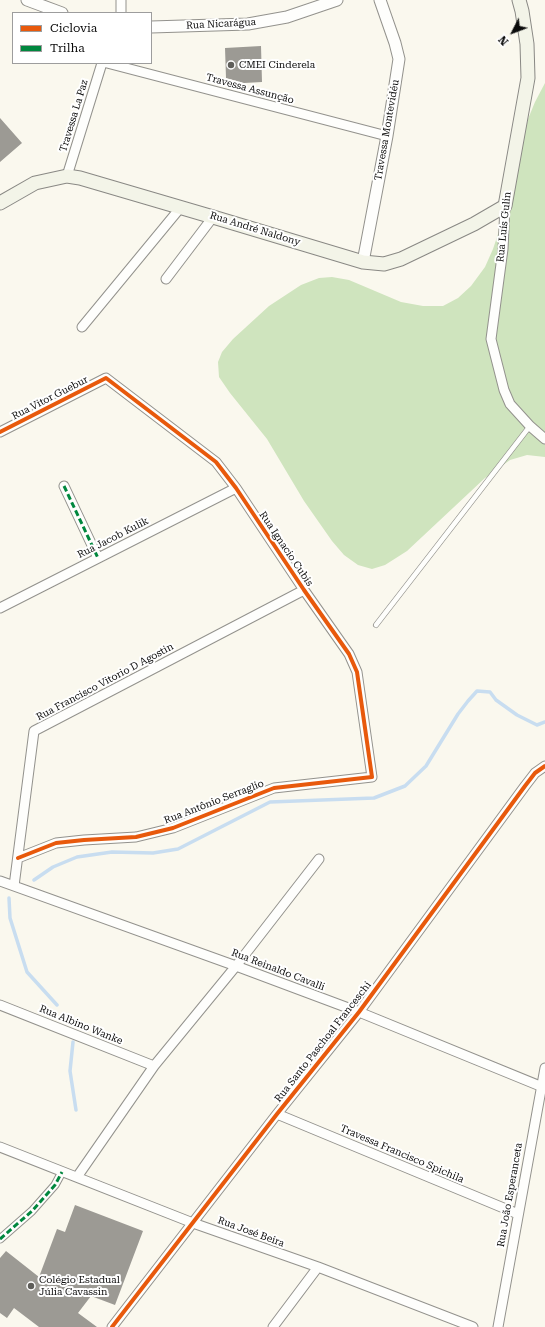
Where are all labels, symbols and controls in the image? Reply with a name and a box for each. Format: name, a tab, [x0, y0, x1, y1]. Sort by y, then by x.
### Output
legend	[12, 12, 152, 64]
north arrow	[493, 12, 533, 52]
street label: Rua Nicarágua	[186, 16, 256, 32]
text: Ciclovia	[50, 21, 97, 35]
text: N	[496, 33, 511, 48]
text: Trilha	[50, 41, 85, 55]
place label: CMEI Cinderela	[239, 59, 315, 71]
marker: CMEI Cinderela	[226, 60, 236, 70]
street label: Travessa Assunção	[205, 72, 295, 106]
street label: Travessa La Paz	[57, 79, 91, 153]
street label: Travessa Montevidéu	[372, 79, 402, 181]
street label: Rua Luís Gulin	[494, 191, 514, 263]
street label: Rua André Naldony	[208, 210, 302, 248]
street label: Rua Vitor Guebur	[10, 374, 90, 422]
street label: Rua Ignacio Cubis	[257, 509, 315, 589]
street label: Rua Jacob Kulik	[75, 515, 151, 561]
street label: Rua Francisco Vitorio D Agostin	[34, 641, 176, 723]
street label: Rua Antônio Serraglio	[162, 777, 266, 827]
street label: Rua Reinaldo Cavalli	[230, 947, 326, 993]
street label: Rua Santo Paschoal Franceschi	[272, 979, 374, 1105]
street label: Rua Albino Wanke	[38, 1003, 124, 1047]
street label: Travessa Francisco Spichila	[338, 1122, 466, 1186]
street label: Rua João Esperanceta	[495, 1142, 525, 1248]
street label: Rua José Beira	[216, 1214, 286, 1250]
place label: Colégio Estadual Júlia Cavassin	[39, 1274, 120, 1298]
marker: Colégio Estadual Júlia Cavassin	[26, 1281, 36, 1291]

